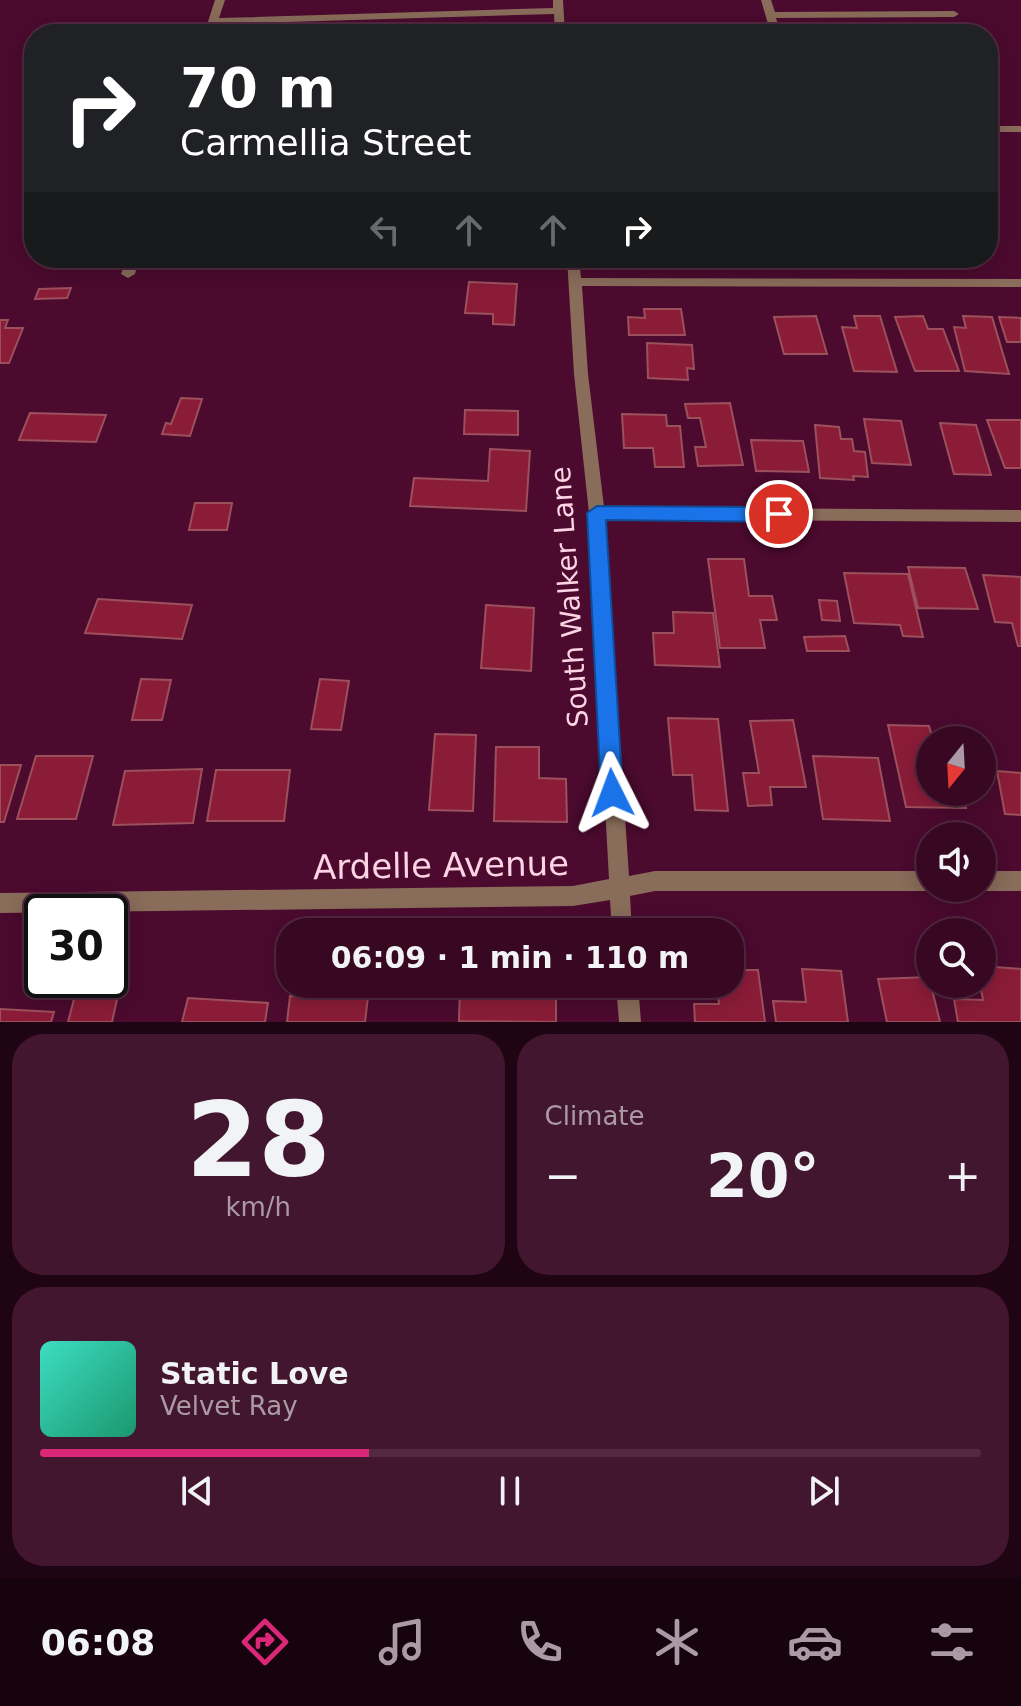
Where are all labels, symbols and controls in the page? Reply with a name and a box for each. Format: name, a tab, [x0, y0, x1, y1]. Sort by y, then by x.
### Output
text: 70 m	[180, 55, 336, 120]
icon: right	[48, 56, 152, 160]
text: Carmellia Street	[180, 122, 471, 163]
icon: left	[363, 208, 407, 252]
icon: ahead	[447, 208, 491, 252]
icon: ahead	[531, 208, 575, 252]
icon: right	[615, 208, 659, 252]
street label: South Walker Lane	[544, 465, 595, 729]
pin	[745, 480, 813, 548]
icon: arrive	[757, 492, 801, 536]
north arrow	[916, 726, 996, 806]
map controls	[916, 726, 996, 998]
position arrow	[570, 751, 654, 835]
button: sound	[916, 822, 996, 902]
street label: Ardelle Avenue	[313, 843, 569, 887]
speed limit sign: 30	[24, 894, 128, 998]
button: search	[916, 918, 996, 998]
text: 06:09 · 1 min · 110 m	[331, 940, 689, 975]
text: 28	[186, 1079, 331, 1201]
text: Climate	[545, 1101, 645, 1131]
text: 20°	[706, 1141, 820, 1211]
text: −	[545, 1150, 581, 1201]
text: +	[944, 1150, 981, 1201]
text: km/h	[225, 1192, 291, 1222]
text: Static Love	[160, 1356, 349, 1391]
text: Velvet Ray	[160, 1391, 298, 1421]
icon: previous	[175, 1469, 219, 1513]
icon: pause	[488, 1469, 532, 1513]
icon: next	[802, 1469, 846, 1513]
icon: directions	[237, 1614, 293, 1670]
icon: music	[374, 1614, 430, 1670]
icon: phone	[512, 1614, 568, 1670]
icon: climate	[649, 1614, 705, 1670]
icon: car	[787, 1614, 843, 1670]
icon: filters	[924, 1614, 980, 1670]
text: 06:08	[41, 1622, 155, 1663]

